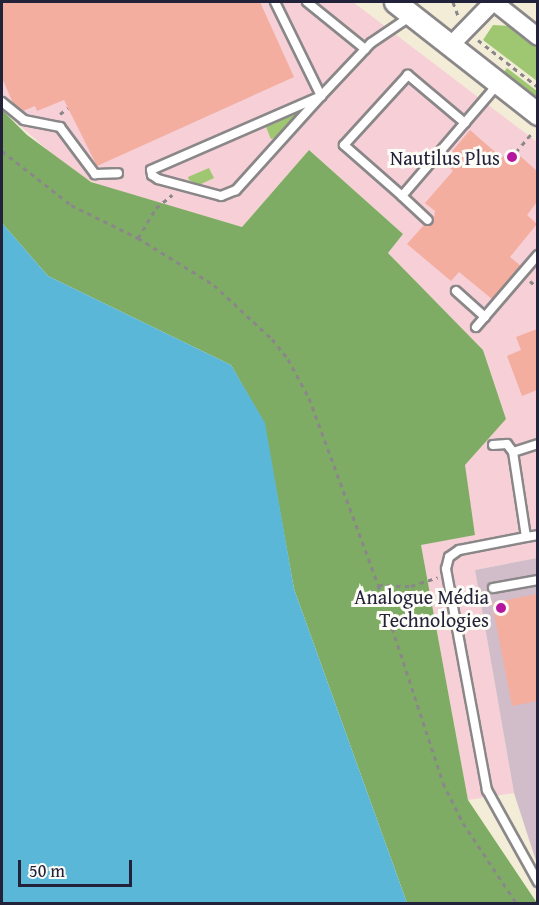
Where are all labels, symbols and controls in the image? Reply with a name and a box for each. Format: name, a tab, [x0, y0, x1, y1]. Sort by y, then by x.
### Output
place label: Nautilus Plus	[390, 145, 500, 169]
marker: Nautilus Plus	[505, 150, 519, 164]
place label: Analogue Média Technologies	[354, 584, 489, 631]
marker: Analogue Média Technologies	[494, 601, 508, 615]
scale bar	[21, 848, 135, 886]
text: 50 m	[29, 857, 65, 884]

